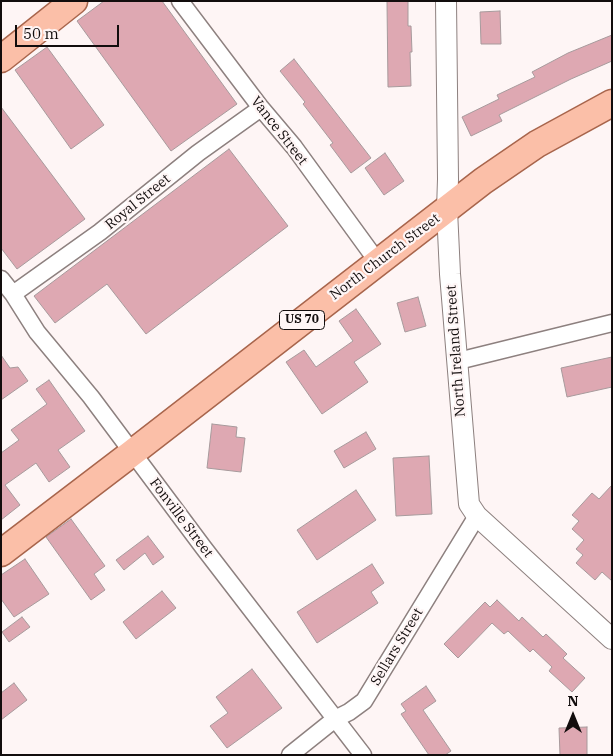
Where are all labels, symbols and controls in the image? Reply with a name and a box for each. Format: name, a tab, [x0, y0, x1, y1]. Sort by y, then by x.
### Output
scale bar	[18, 15, 121, 47]
text: 50 m	[23, 24, 59, 43]
street label: Vance Street	[247, 93, 311, 169]
street label: Royal Street	[102, 171, 174, 233]
street label: North Church Street	[327, 210, 443, 304]
street label: North Ireland Street	[443, 284, 469, 418]
road number: US 70	[280, 310, 324, 330]
street label: Fonville Street	[146, 475, 216, 561]
street label: Sellars Street	[367, 605, 427, 689]
north arrow	[548, 691, 598, 741]
text: N	[567, 692, 579, 710]

